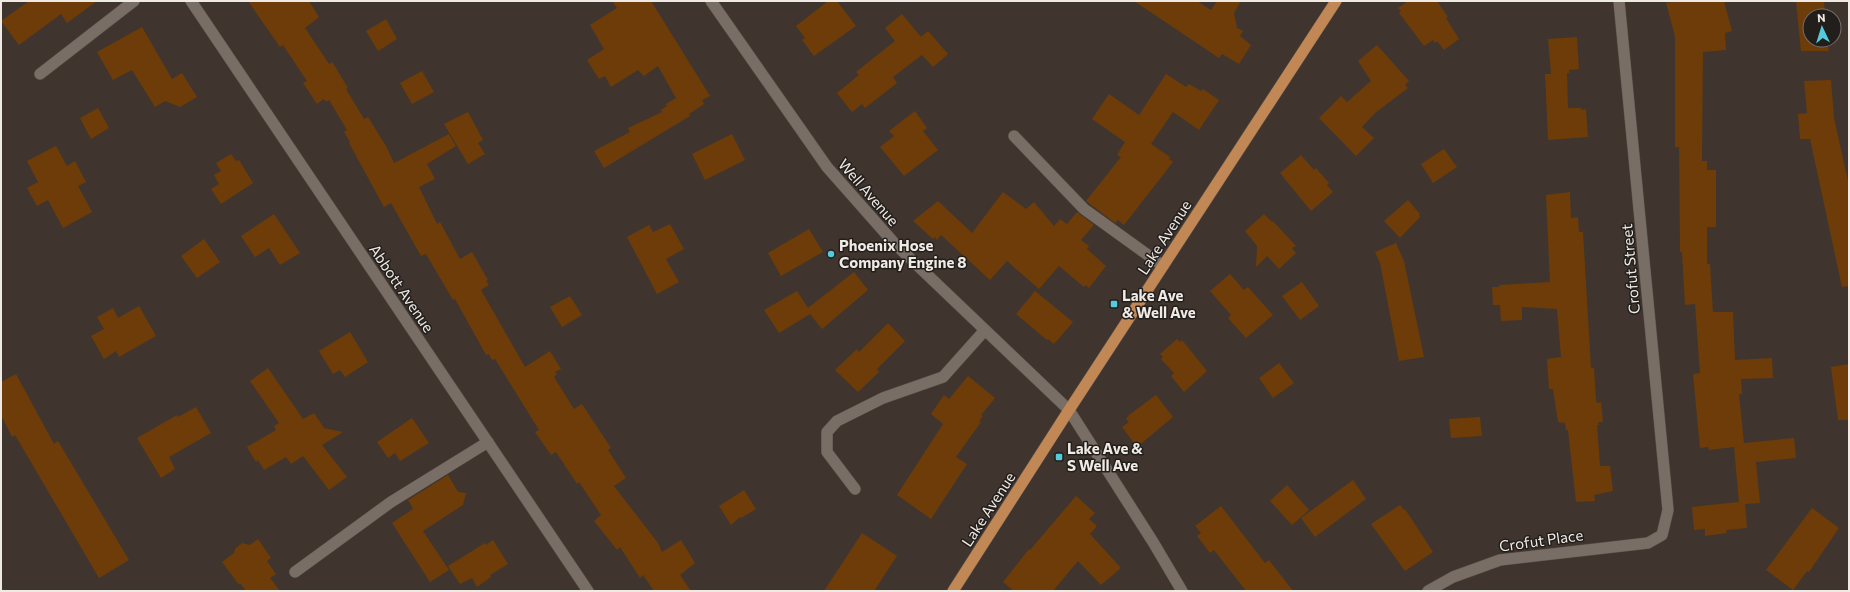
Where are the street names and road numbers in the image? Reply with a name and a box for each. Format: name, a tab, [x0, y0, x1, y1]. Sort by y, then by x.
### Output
street label: Well Avenue	[835, 155, 903, 229]
street label: Lake Avenue	[1133, 196, 1195, 278]
street label: Crofut Street	[1617, 223, 1643, 315]
street label: Abbott Avenue	[366, 241, 438, 335]
street label: Lake Avenue	[957, 468, 1019, 550]
street label: Crofut Place	[1498, 525, 1584, 555]

